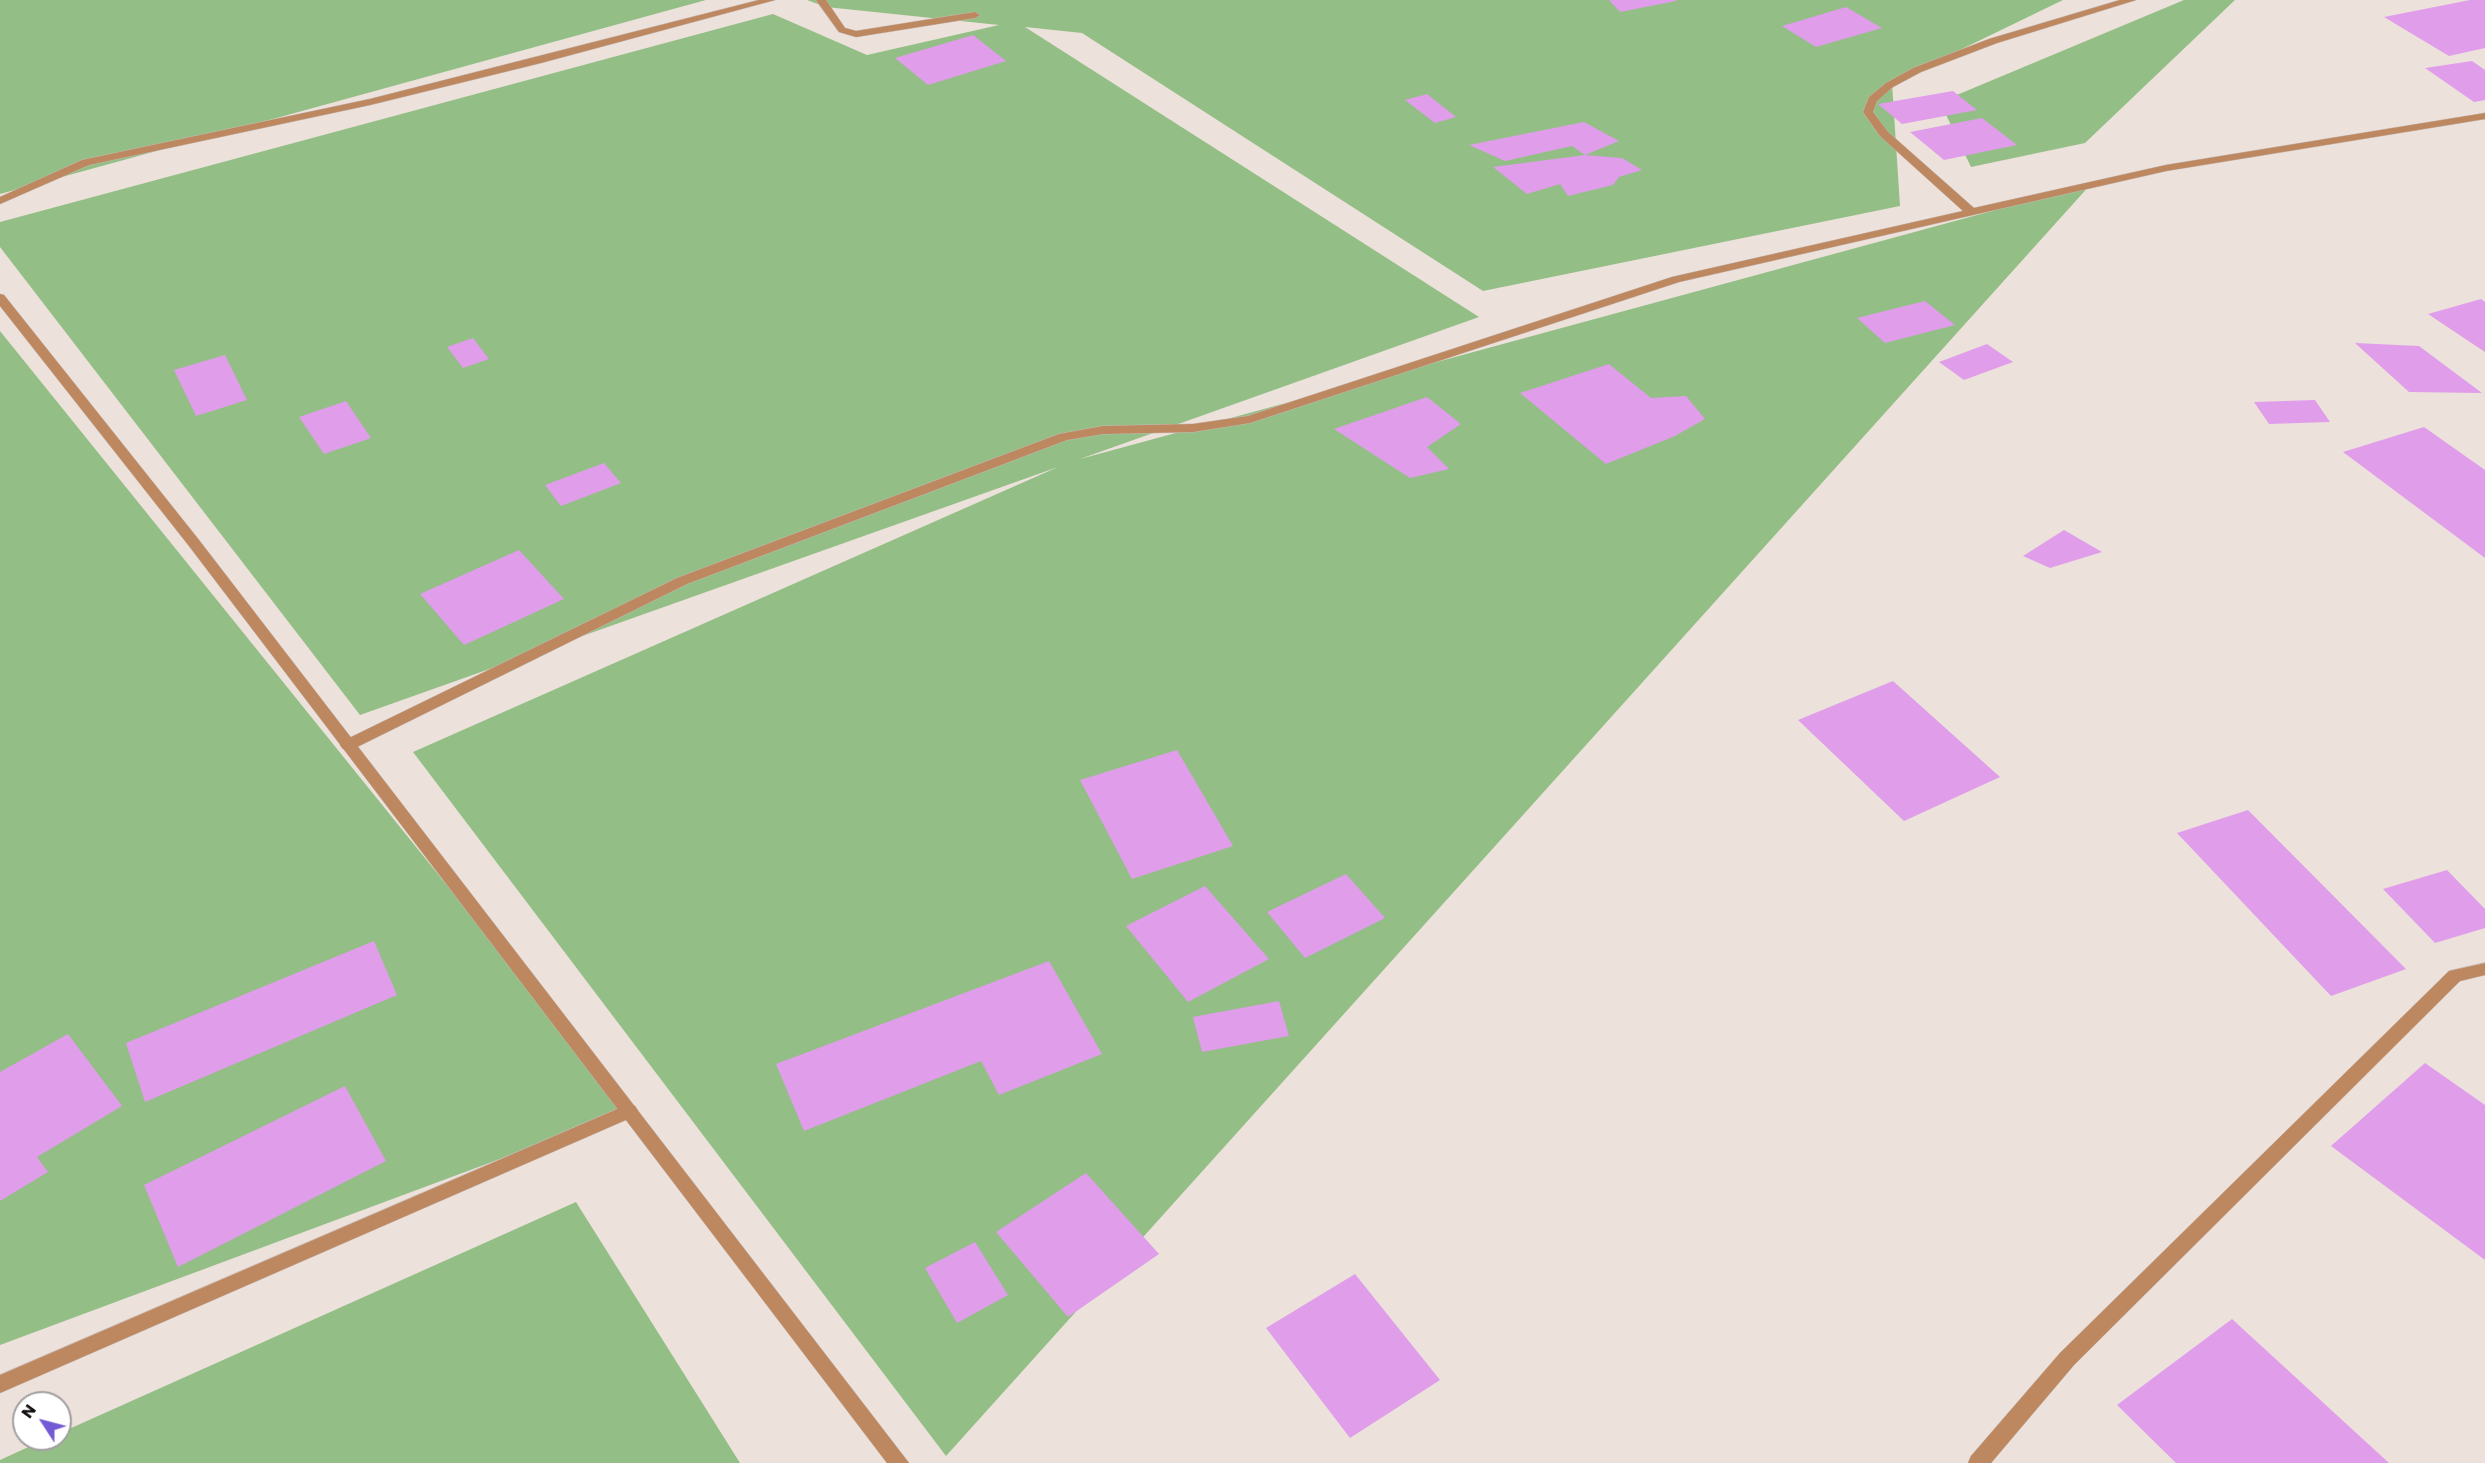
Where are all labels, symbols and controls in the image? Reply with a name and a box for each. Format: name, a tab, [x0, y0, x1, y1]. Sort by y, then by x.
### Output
north arrow	[12, 1391, 72, 1451]
text: N	[16, 1400, 41, 1423]

